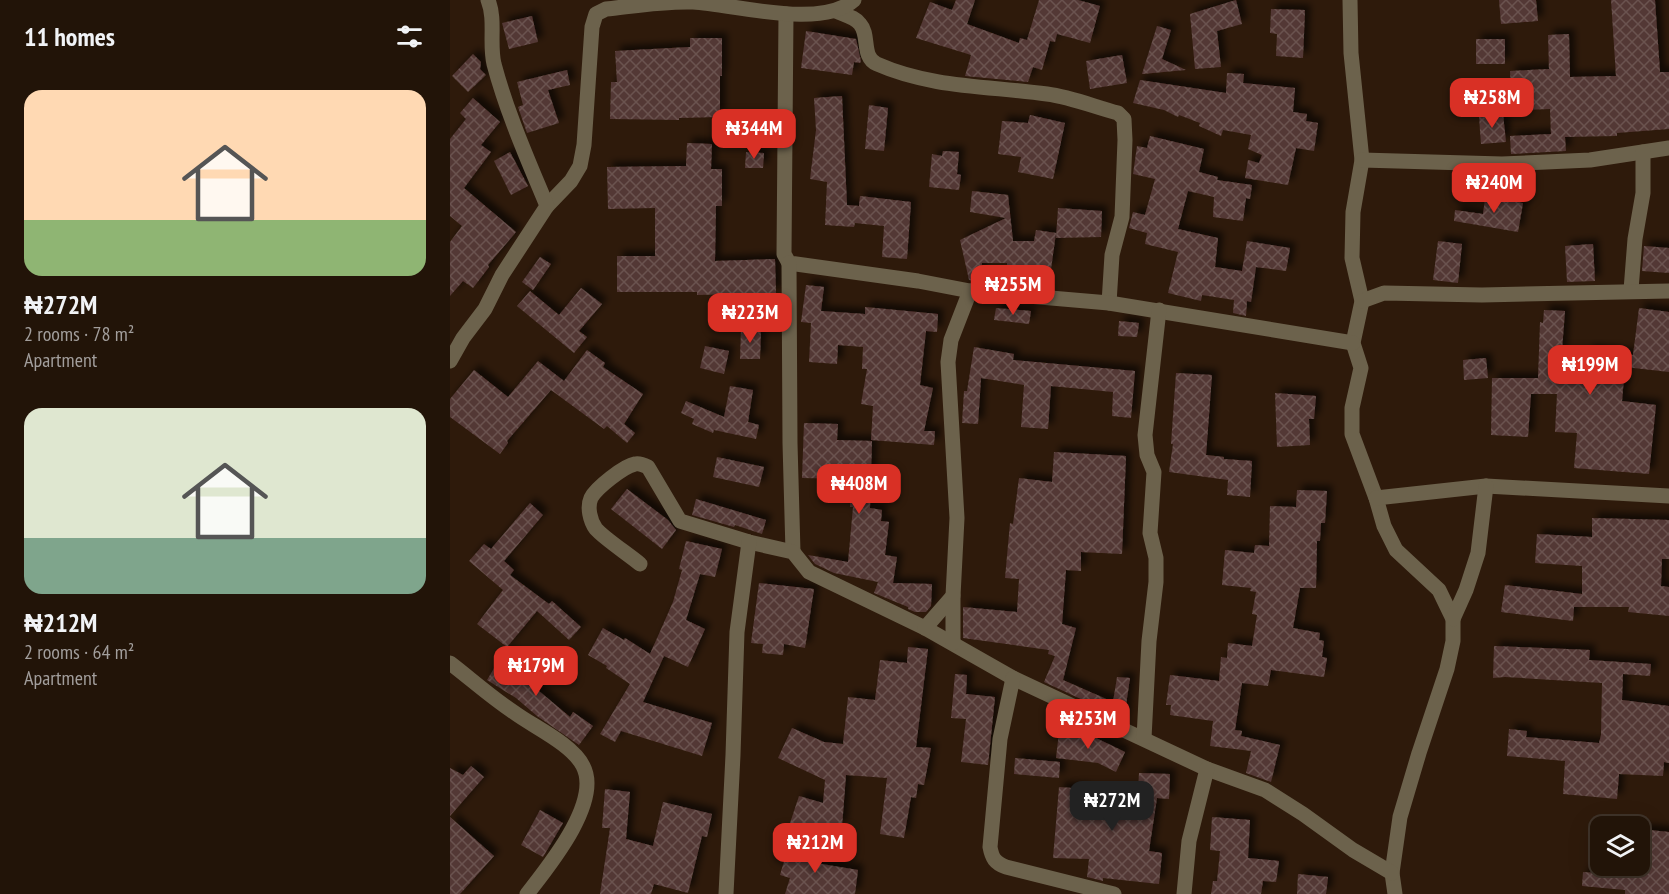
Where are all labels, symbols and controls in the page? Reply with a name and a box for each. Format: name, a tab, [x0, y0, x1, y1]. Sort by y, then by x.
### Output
text: 11 homes	[24, 20, 115, 53]
icon: filters	[393, 20, 426, 53]
pin: ₦258M	[1450, 78, 1534, 129]
text: ₦258M	[1464, 84, 1520, 110]
pin: ₦344M	[712, 109, 796, 160]
text: ₦344M	[726, 115, 782, 141]
icon: home	[171, 129, 279, 237]
pin: ₦240M	[1452, 163, 1536, 214]
text: ₦240M	[1466, 169, 1522, 195]
pin: ₦255M	[971, 265, 1055, 316]
text: ₦255M	[985, 271, 1041, 297]
text: ₦272M	[24, 288, 97, 321]
pin: ₦223M	[708, 293, 792, 344]
text: ₦223M	[722, 299, 778, 325]
text: 2 rooms · 78 m²	[24, 321, 134, 347]
pin: ₦199M	[1548, 345, 1632, 396]
text: Apartment	[24, 347, 97, 373]
text: ₦199M	[1562, 351, 1618, 377]
icon: home	[171, 447, 279, 555]
pin: ₦408M	[817, 464, 901, 515]
text: ₦408M	[831, 470, 887, 496]
text: ₦212M	[24, 606, 97, 639]
text: 2 rooms · 64 m²	[24, 639, 134, 665]
pin: ₦179M	[494, 646, 578, 697]
text: ₦179M	[508, 652, 564, 678]
text: Apartment	[24, 665, 97, 691]
pin: ₦253M	[1046, 699, 1130, 750]
text: ₦253M	[1060, 705, 1116, 731]
pin: ₦272M	[1070, 781, 1154, 832]
text: ₦272M	[1084, 787, 1140, 813]
map controls	[1590, 816, 1650, 876]
button: layers	[1590, 816, 1650, 876]
pin: ₦212M	[773, 823, 857, 874]
text: ₦212M	[787, 829, 843, 855]

